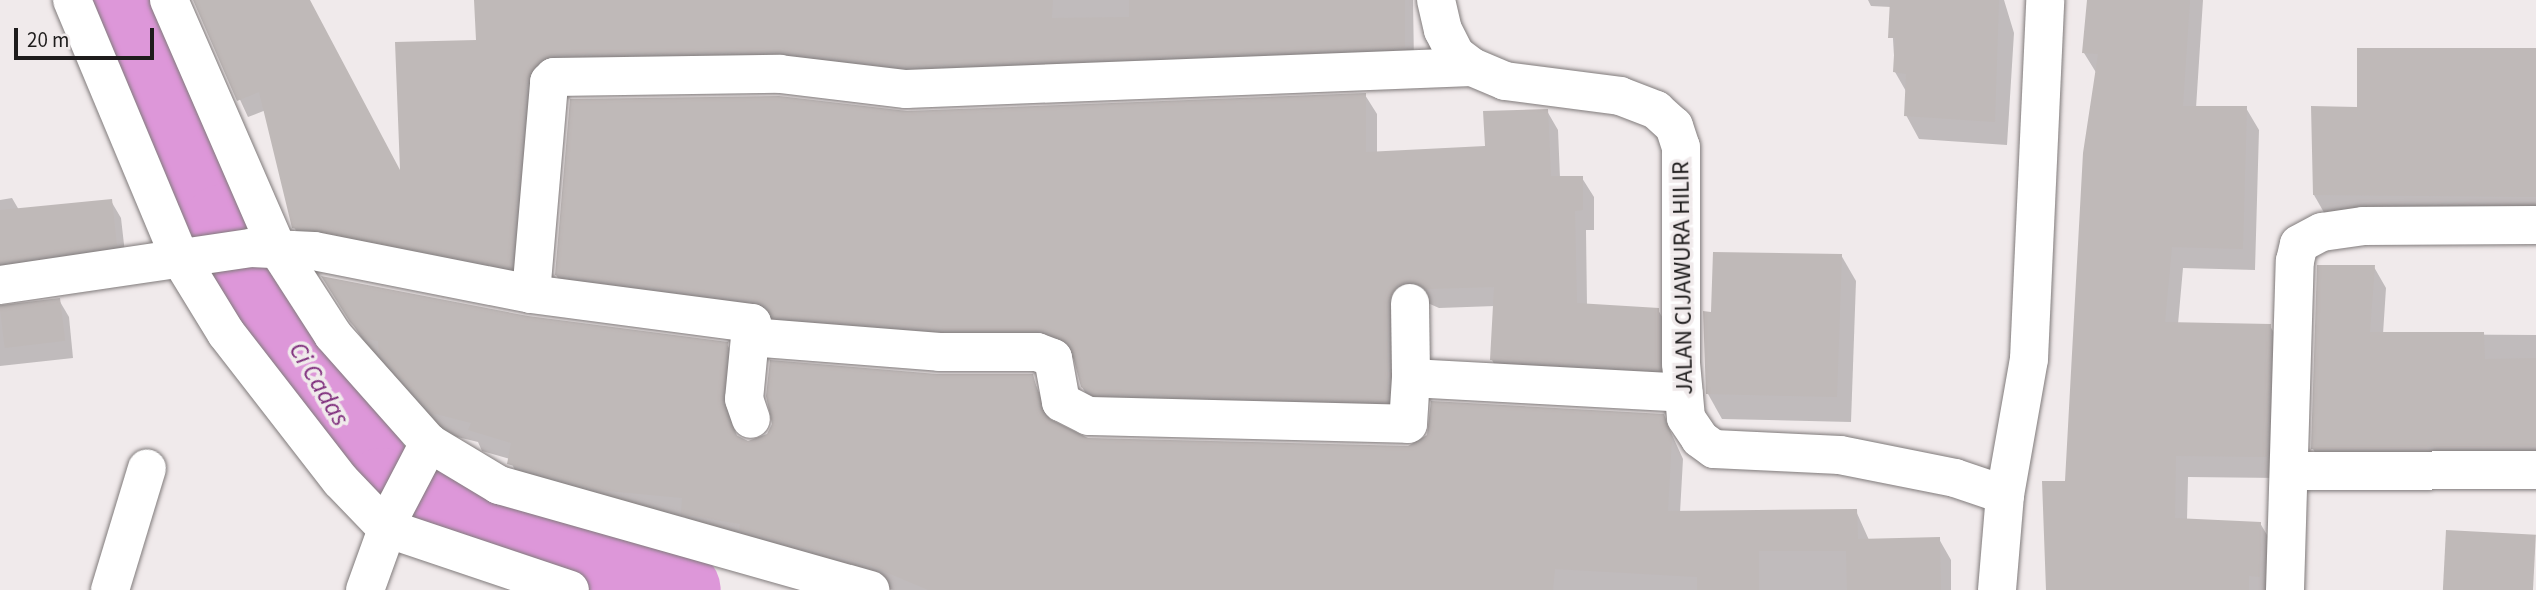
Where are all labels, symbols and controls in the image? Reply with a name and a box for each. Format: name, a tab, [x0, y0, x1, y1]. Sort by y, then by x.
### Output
scale bar	[18, 14, 158, 58]
text: 20 m	[27, 25, 69, 55]
street label: JALAN CIJAWURA HILIR	[1667, 161, 1699, 395]
water label: Ci Cadas	[282, 336, 356, 432]

